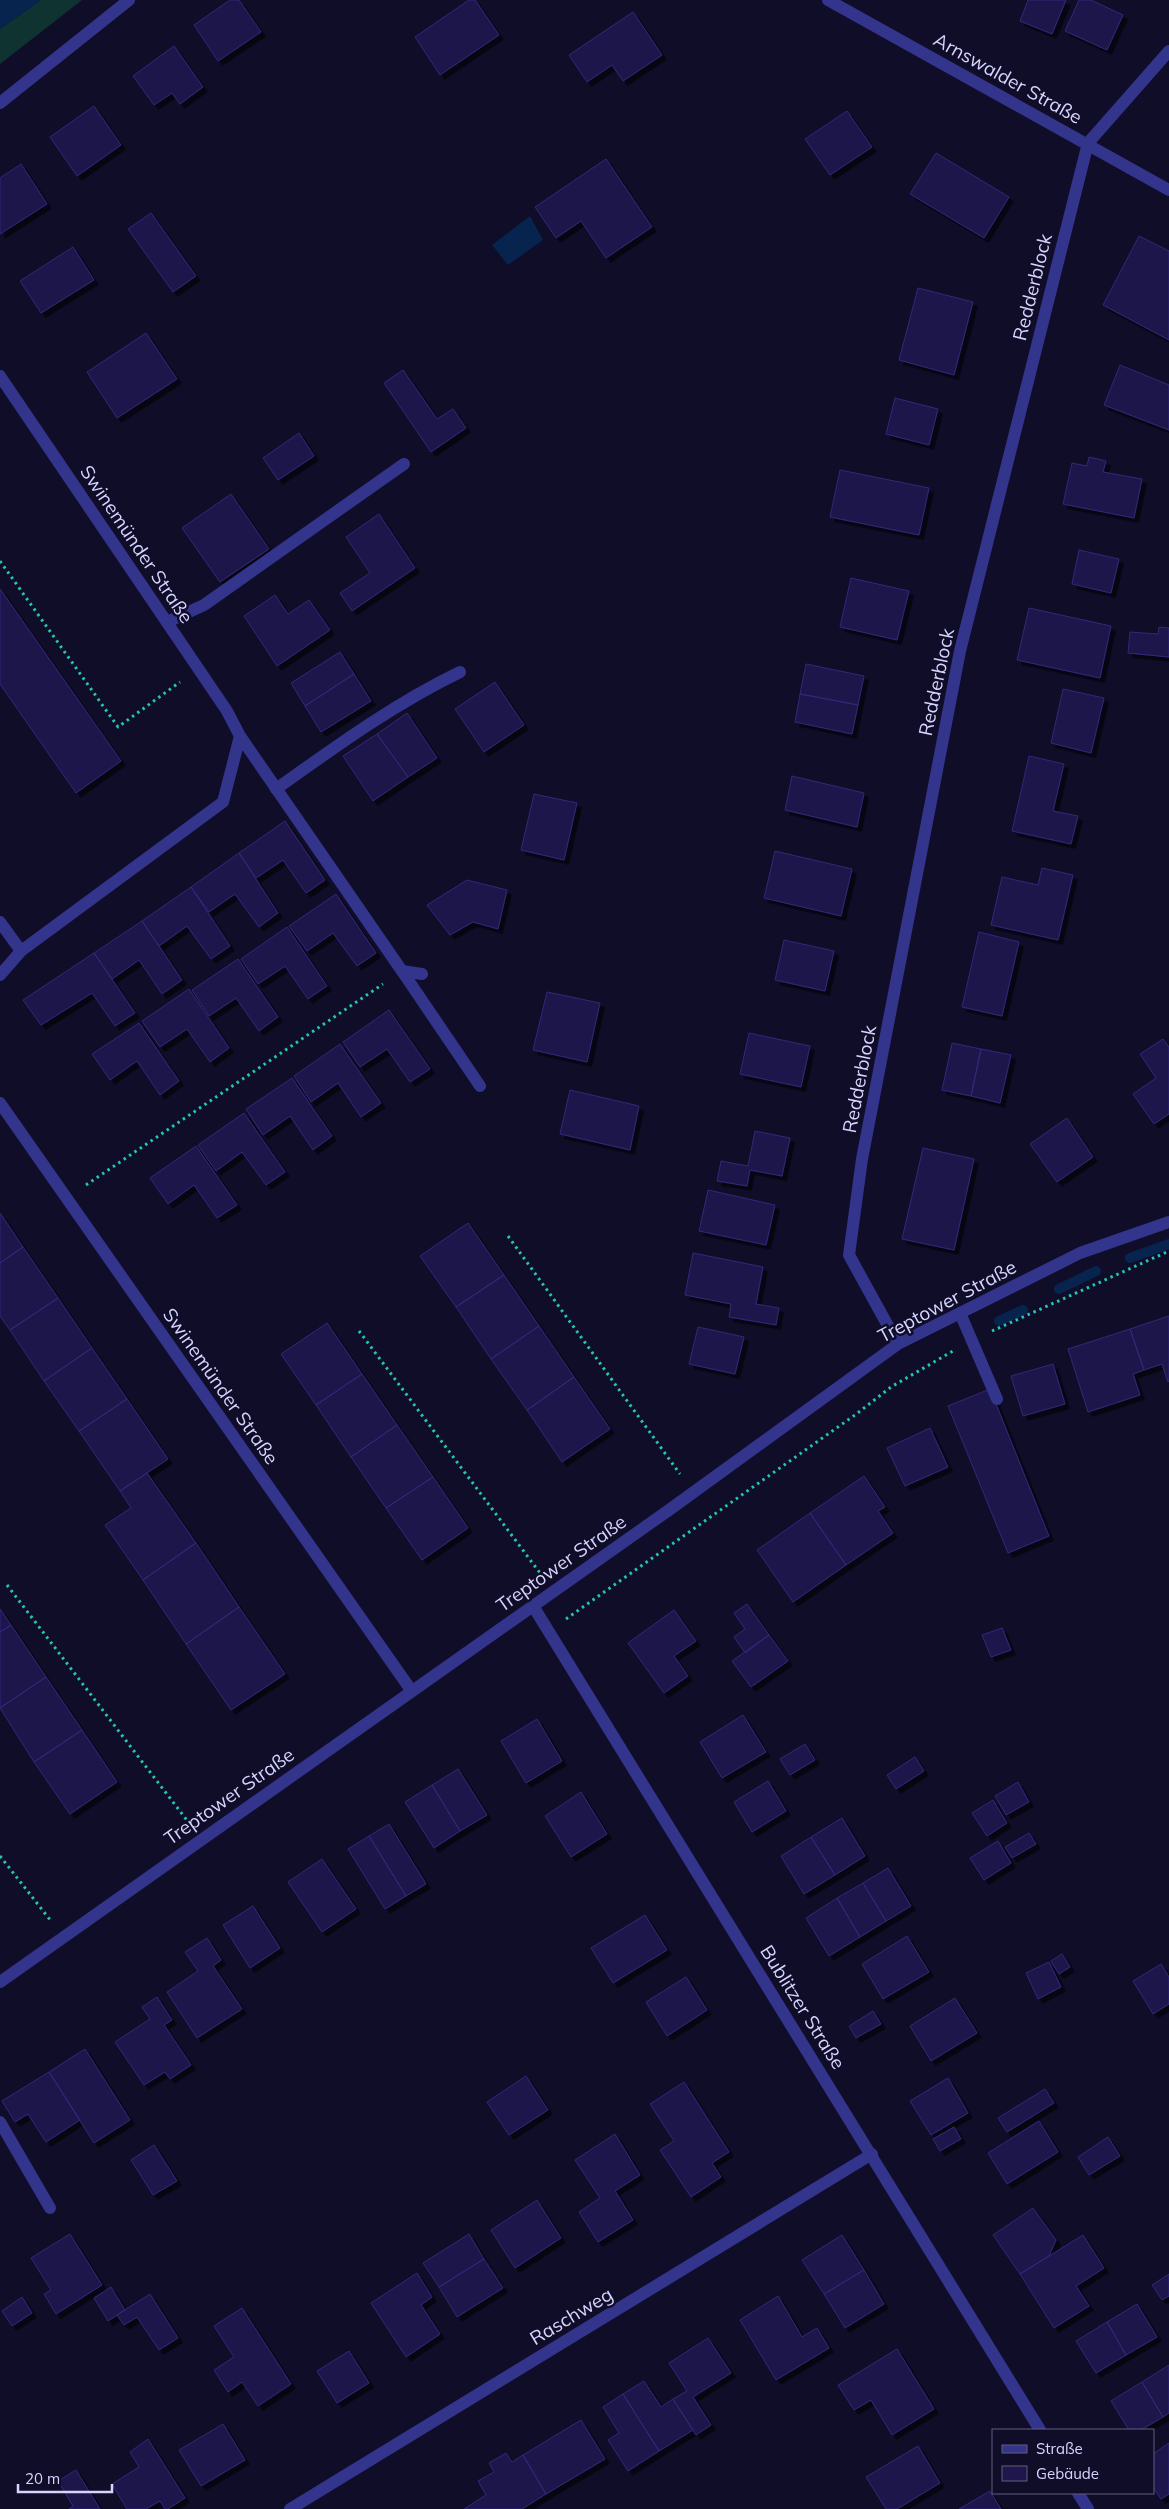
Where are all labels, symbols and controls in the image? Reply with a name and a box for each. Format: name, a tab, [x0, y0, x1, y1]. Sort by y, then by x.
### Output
street label: Arnswalder Straße	[930, 27, 1086, 129]
street label: Redderblock	[1007, 231, 1057, 343]
street label: Swinemünder Straße	[75, 460, 199, 628]
street label: Redderblock	[913, 626, 959, 738]
street label: Redderblock	[837, 1023, 881, 1135]
street label: Treptower Straße	[874, 1254, 1020, 1348]
street label: Swinemünder Straße	[158, 1303, 284, 1469]
street label: Treptower Straße	[491, 1509, 631, 1617]
street label: Treptower Straße	[159, 1742, 299, 1850]
street label: Bublitzer Straße	[755, 1940, 851, 2074]
street label: Raschweg	[525, 2282, 617, 2350]
legend	[992, 2429, 1154, 2494]
text: Straße	[1036, 2439, 1083, 2458]
scale bar	[18, 2462, 111, 2494]
text: Gebäude	[1036, 2464, 1099, 2483]
text: 20 m	[25, 2469, 60, 2488]

